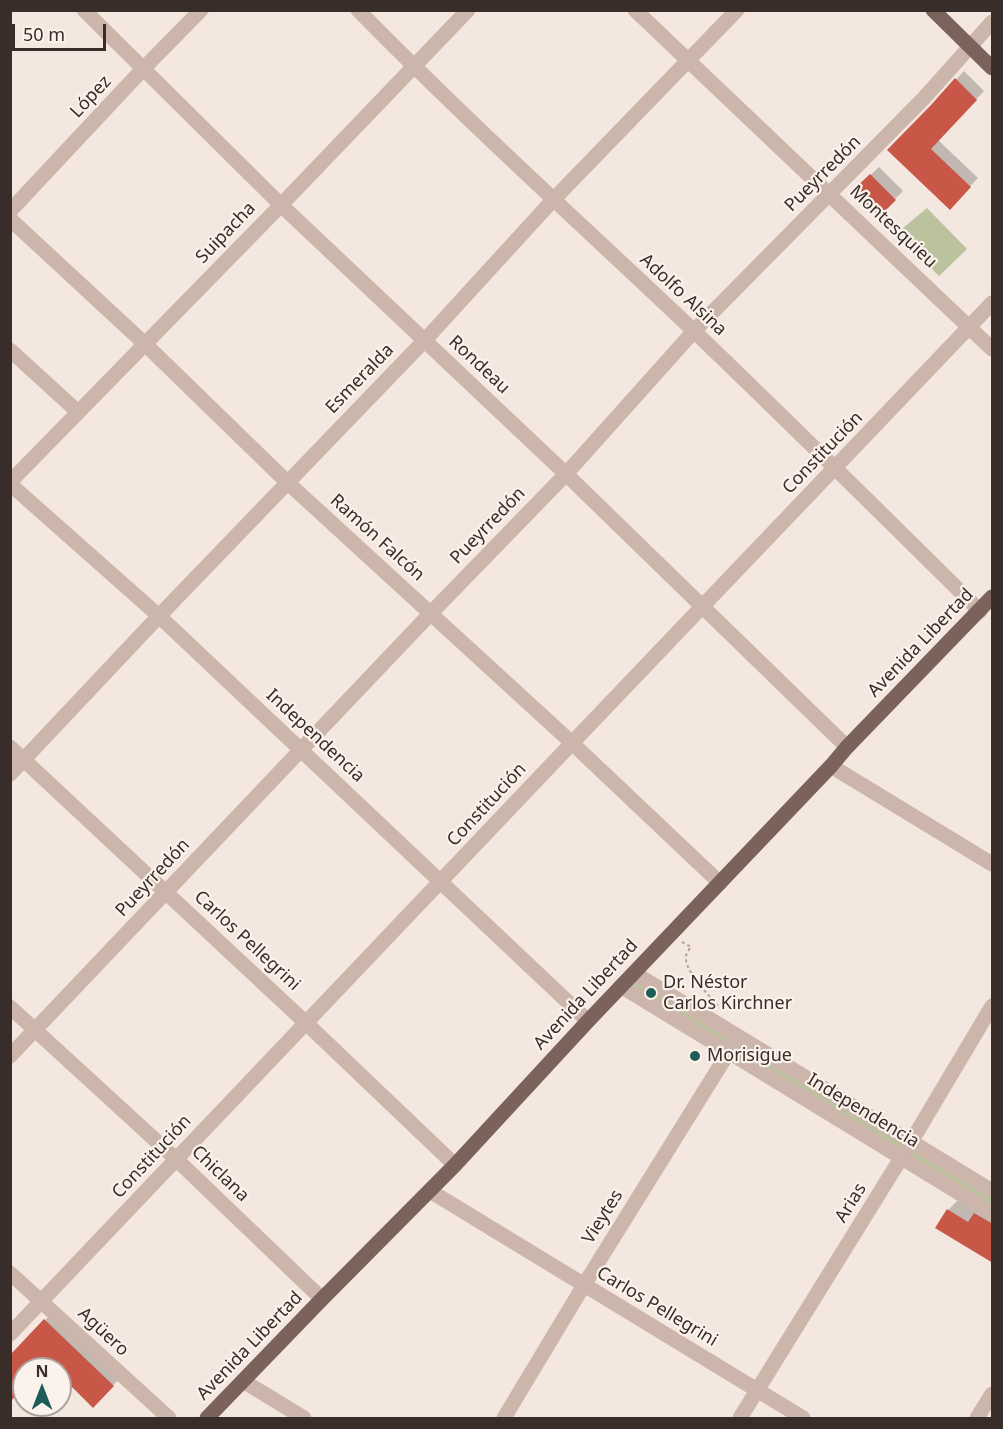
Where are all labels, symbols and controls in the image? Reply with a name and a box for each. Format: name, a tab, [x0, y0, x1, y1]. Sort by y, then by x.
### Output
scale bar	[15, 12, 110, 50]
text: 50 m	[23, 22, 65, 46]
street label: López	[66, 71, 116, 123]
street label: Pueyrredón	[780, 131, 866, 217]
street label: Montesquieu	[845, 181, 941, 273]
street label: Suipacha	[192, 198, 260, 268]
street label: Adolfo Alsina	[635, 249, 731, 341]
street label: Rondeau	[444, 331, 514, 399]
street label: Esmeralda	[321, 340, 399, 418]
street label: Constitución	[778, 407, 868, 499]
street label: Pueyrredón	[446, 483, 530, 569]
street label: Ramón Falcón	[325, 490, 429, 586]
street label: Avenida Libertad	[864, 584, 978, 702]
street label: Independencia	[261, 685, 369, 787]
street label: Constitución	[443, 759, 531, 851]
street label: Pueyrredón	[111, 835, 195, 921]
street label: Carlos Pellegrini	[189, 886, 305, 996]
street label: Avenida Libertad	[529, 935, 643, 1055]
place label: Dr. Néstor Carlos Kirchner	[663, 972, 792, 1014]
marker: Dr. Néstor Carlos Kirchner	[644, 986, 658, 1000]
place label: Morisigue	[707, 1045, 792, 1067]
marker: Morisigue	[688, 1049, 702, 1063]
street label: Independencia	[803, 1069, 923, 1153]
street label: Constitución	[108, 1111, 196, 1203]
street label: Chiclana	[187, 1141, 253, 1207]
street label: Arias	[831, 1179, 871, 1227]
street label: Vieytes	[578, 1186, 628, 1248]
street label: Carlos Pellegrini	[593, 1262, 721, 1352]
street label: Avenida Libertad	[193, 1287, 307, 1405]
street label: Agüero	[73, 1303, 133, 1361]
north arrow	[12, 1357, 72, 1417]
text: N	[35, 1360, 49, 1382]

